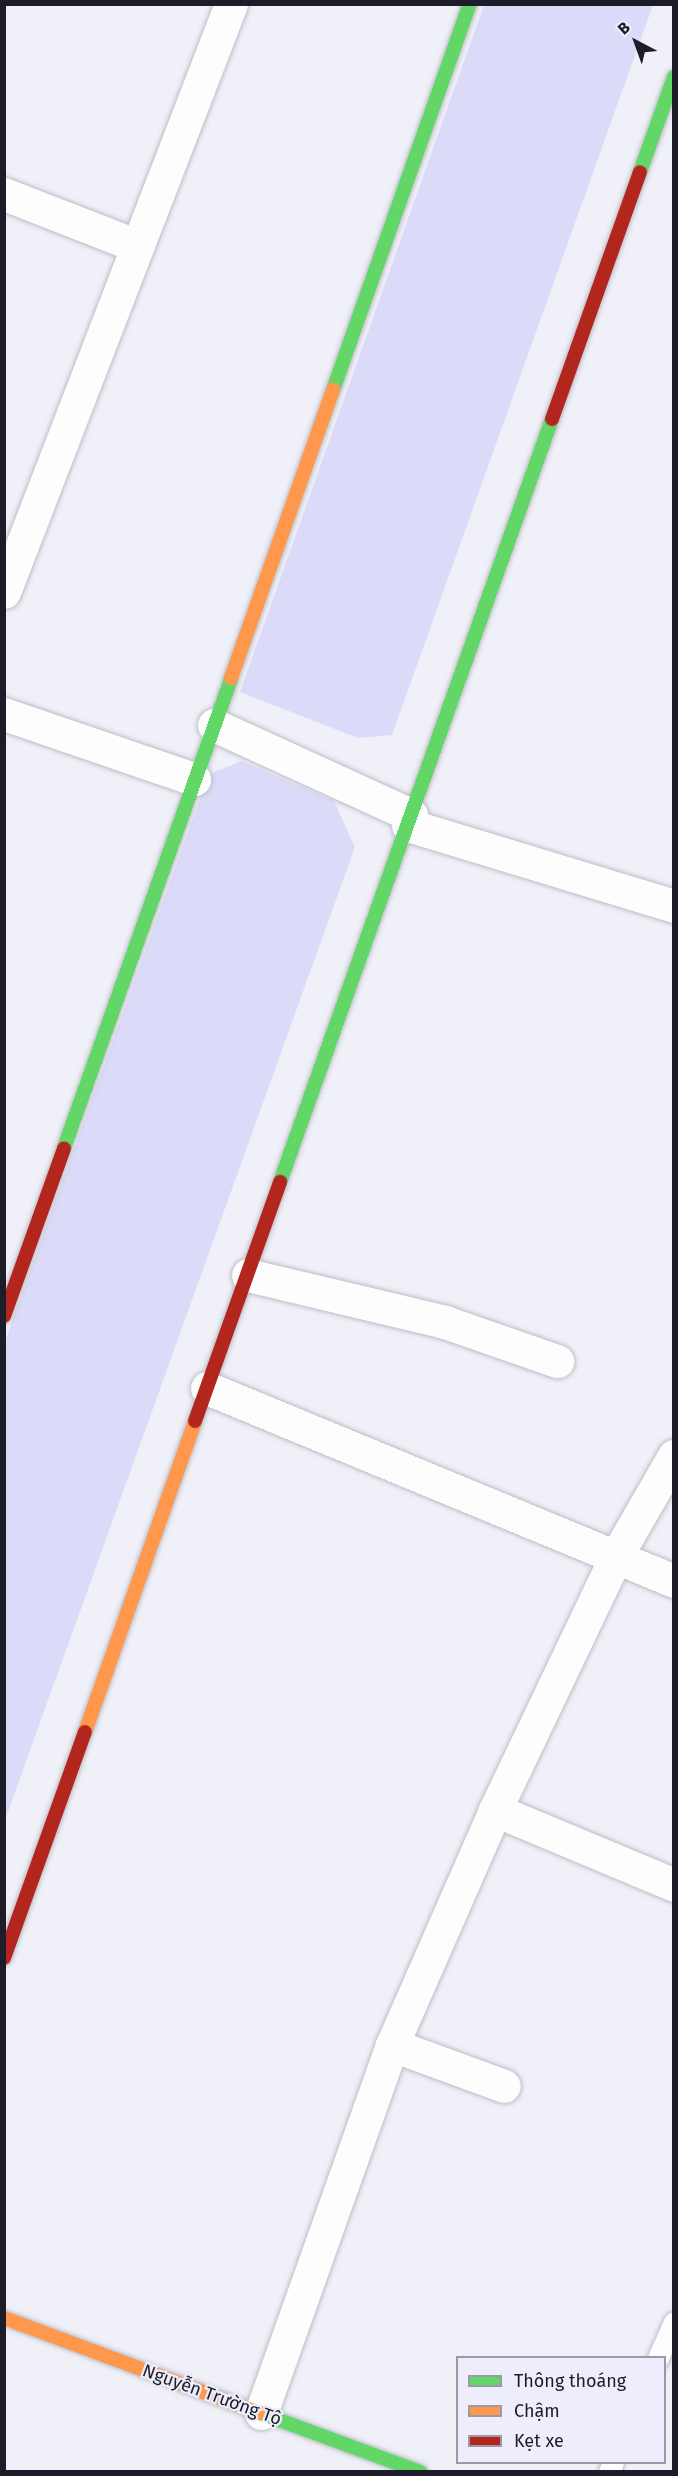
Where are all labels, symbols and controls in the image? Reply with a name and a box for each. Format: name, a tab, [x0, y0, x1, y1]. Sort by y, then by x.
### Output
north arrow	[606, 12, 666, 72]
text: B	[614, 18, 634, 38]
legend	[456, 2356, 666, 2464]
street label: Nguyễn Trường Tộ	[140, 2360, 284, 2430]
text: Thông thoáng	[514, 2370, 626, 2392]
text: Chậm	[514, 2400, 560, 2422]
text: Kẹt xe	[514, 2430, 564, 2452]

